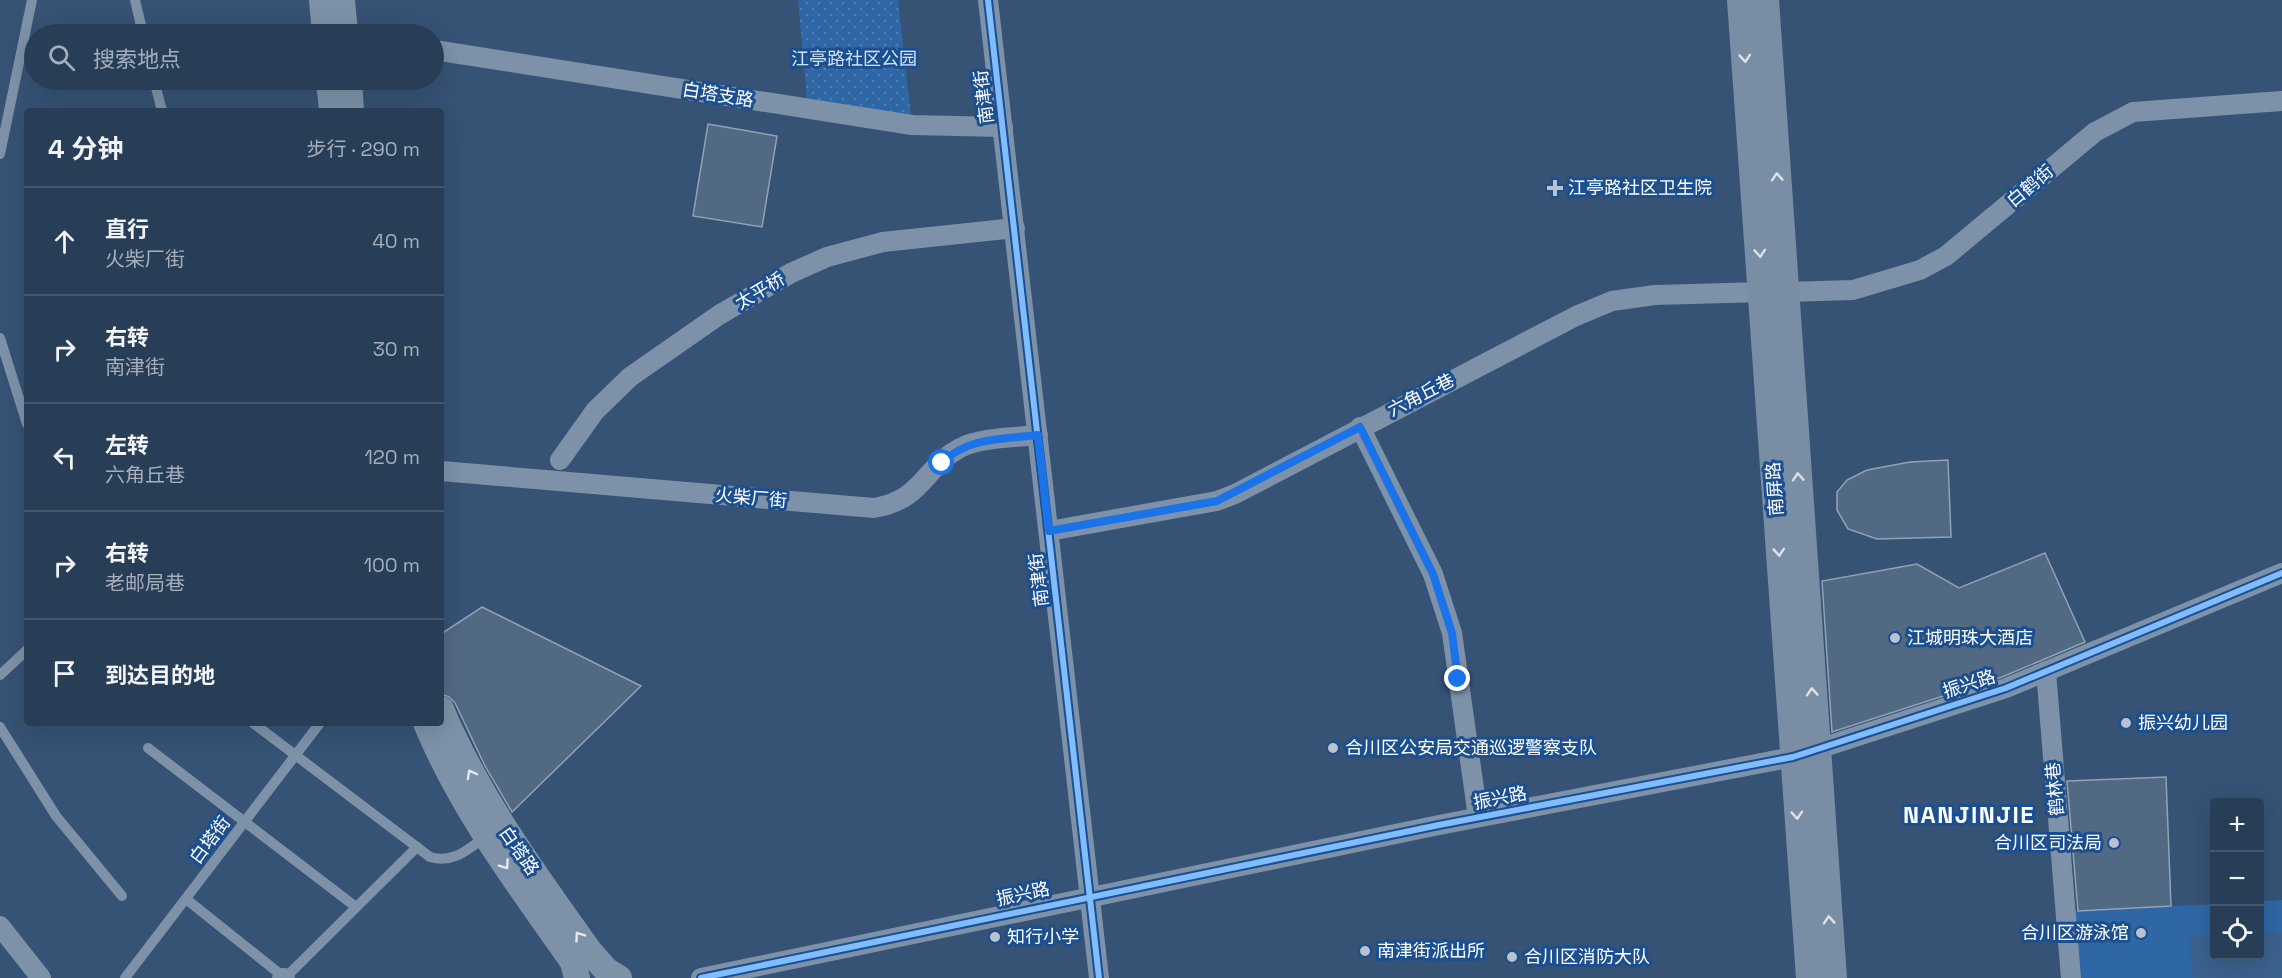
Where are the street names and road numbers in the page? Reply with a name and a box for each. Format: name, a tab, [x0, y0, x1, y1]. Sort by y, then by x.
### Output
street label: 南津街	[969, 69, 998, 125]
street label: 白塔支路	[681, 78, 755, 111]
street label: 白鹤街	[2002, 159, 2058, 212]
street label: 太平桥	[731, 267, 789, 314]
street label: 六角丘巷	[1383, 368, 1458, 421]
street label: 南屏路	[1761, 461, 1788, 517]
street label: 火柴厂街	[714, 483, 788, 512]
street label: 南津街	[1024, 552, 1053, 608]
street label: 振兴路	[1940, 664, 1998, 703]
street label: 鹤林巷	[2041, 761, 2068, 817]
street label: 振兴路	[1471, 781, 1529, 814]
street label: 白塔街	[184, 811, 235, 868]
street label: 白塔路	[495, 822, 544, 879]
street label: 振兴路	[994, 877, 1052, 910]

